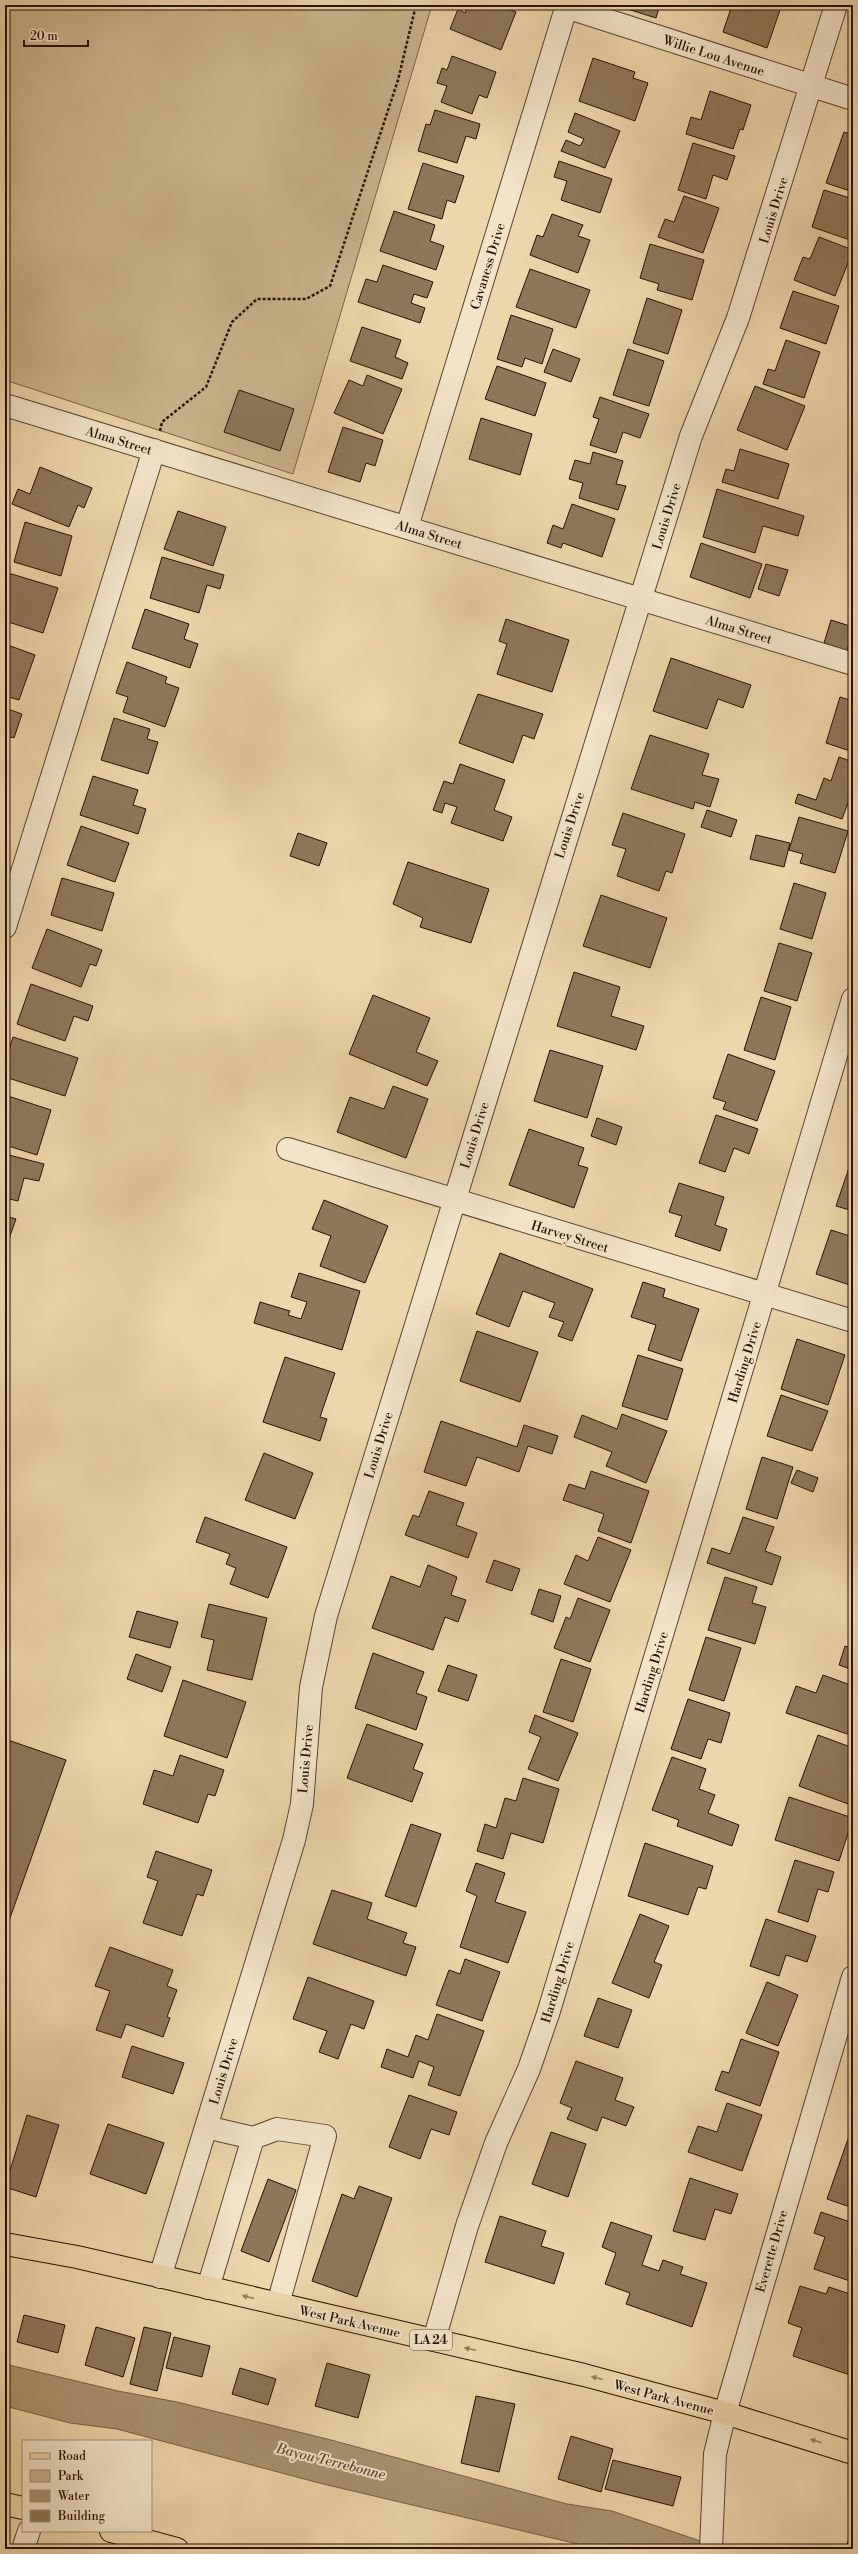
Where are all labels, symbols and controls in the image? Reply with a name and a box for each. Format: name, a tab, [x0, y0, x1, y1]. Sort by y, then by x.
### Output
scale bar	[24, 22, 88, 48]
text: 20 m	[30, 29, 58, 44]
street label: Willie Lou Avenue	[660, 32, 767, 80]
street label: Louis Drive	[756, 175, 792, 246]
street label: Cavaness Drive	[467, 221, 509, 312]
street label: Alma Street	[83, 423, 154, 459]
street label: Louis Drive	[649, 481, 685, 552]
street label: Alma Street	[393, 517, 464, 553]
street label: Alma Street	[703, 612, 774, 648]
street label: Louis Drive	[552, 790, 588, 861]
street label: Louis Drive	[457, 1100, 493, 1171]
street label: Harvey Street	[529, 1218, 611, 1256]
street label: Harding Drive	[725, 1319, 765, 1405]
street label: Louis Drive	[361, 1410, 397, 1481]
street label: Harding Drive	[632, 1629, 672, 1715]
street label: Louis Drive	[295, 1724, 317, 1794]
street label: Harding Drive	[538, 1939, 578, 2025]
street label: Louis Drive	[206, 2036, 242, 2107]
street label: Everette Drive	[753, 2208, 791, 2294]
one-way arrow	[242, 2294, 254, 2300]
street label: West Park Avenue	[297, 2302, 402, 2341]
road number: LA 24	[410, 2330, 452, 2350]
one-way arrow	[464, 2345, 476, 2351]
one-way arrow	[590, 2375, 603, 2381]
street label: West Park Avenue	[611, 2377, 716, 2419]
one-way arrow	[809, 2438, 821, 2444]
water label: Bayou Terrebonne	[273, 2439, 388, 2484]
legend	[22, 2440, 152, 2532]
text: Road	[58, 2449, 86, 2464]
text: Park	[58, 2469, 84, 2484]
text: Water	[57, 2489, 90, 2504]
text: Building	[57, 2509, 106, 2524]

